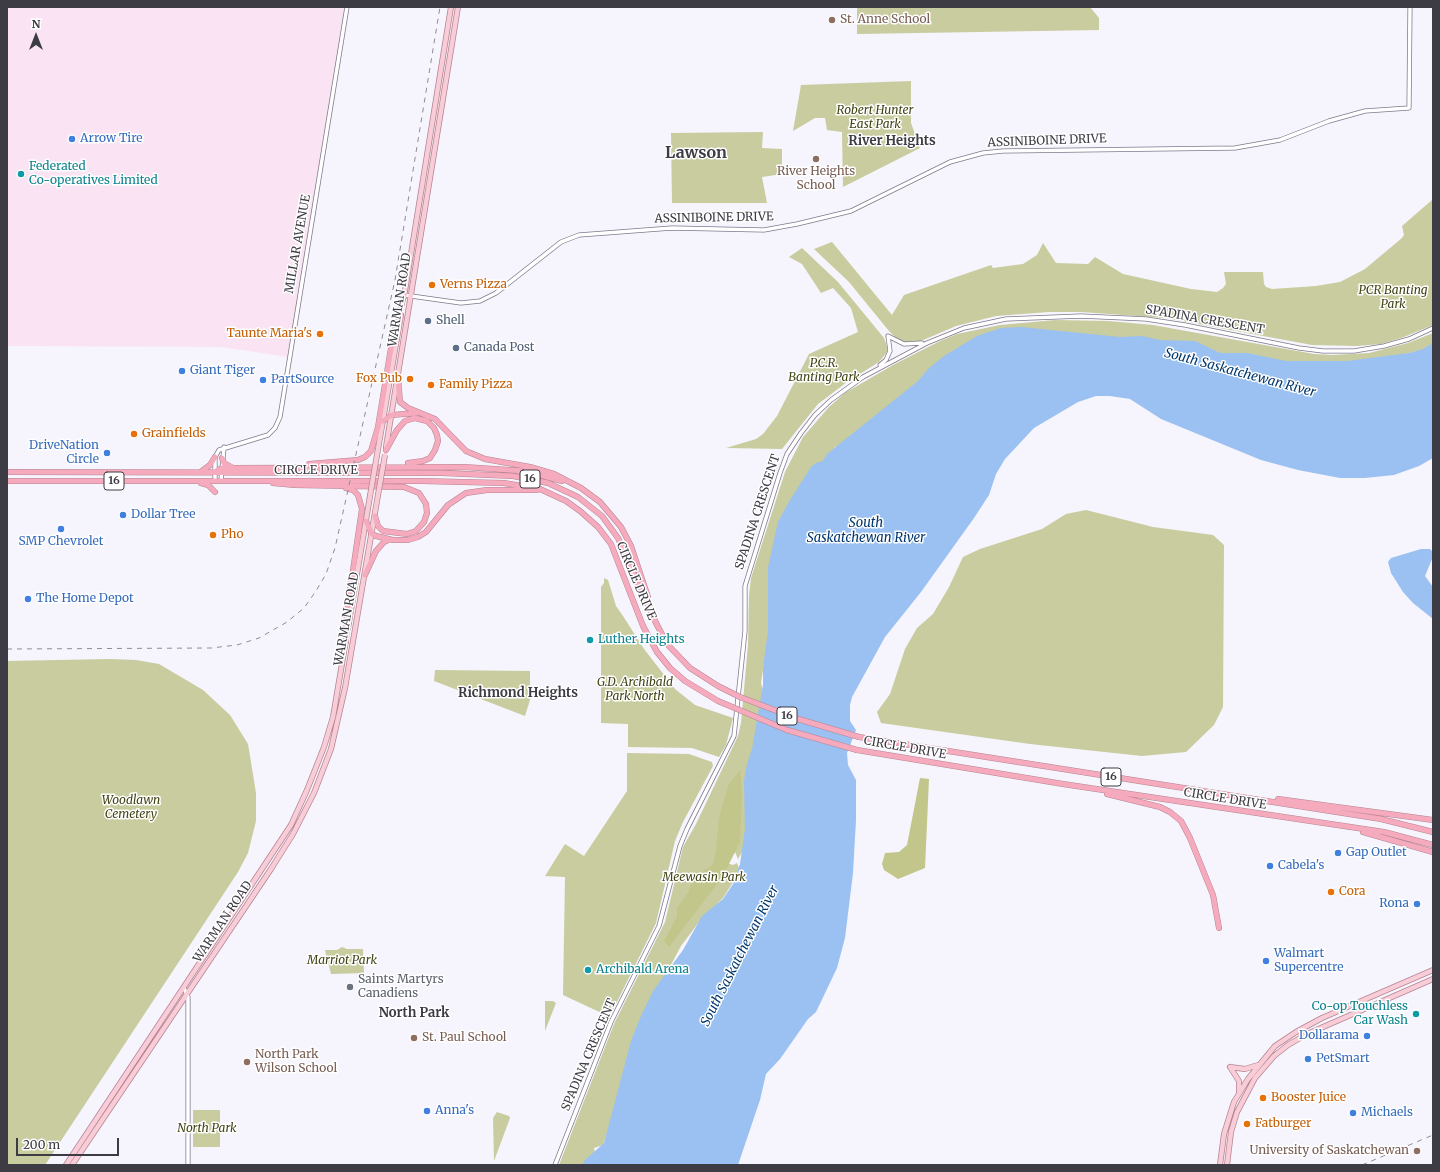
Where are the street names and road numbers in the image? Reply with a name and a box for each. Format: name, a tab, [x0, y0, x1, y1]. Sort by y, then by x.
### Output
street label: ASSINIBOINE DRIVE	[987, 132, 1107, 150]
street label: MILLAR AVENUE	[282, 193, 314, 295]
street label: ASSINIBOINE DRIVE	[654, 210, 774, 226]
street label: WARMAN ROAD	[385, 252, 415, 348]
street label: SPADINA CRESCENT	[1144, 302, 1266, 338]
street label: SPADINA CRESCENT	[733, 453, 783, 571]
street label: CIRCLE DRIVE	[274, 464, 358, 478]
road number: 16	[520, 470, 540, 488]
road number: 16	[104, 472, 124, 490]
street label: CIRCLE DRIVE	[613, 540, 659, 622]
street label: WARMAN ROAD	[332, 571, 362, 667]
road number: 16	[777, 707, 797, 725]
street label: CIRCLE DRIVE	[863, 734, 947, 762]
road number: 16	[1101, 768, 1121, 786]
street label: CIRCLE DRIVE	[1183, 785, 1267, 813]
street label: WARMAN ROAD	[191, 879, 255, 965]
street label: SPADINA CRESCENT	[559, 997, 619, 1113]

